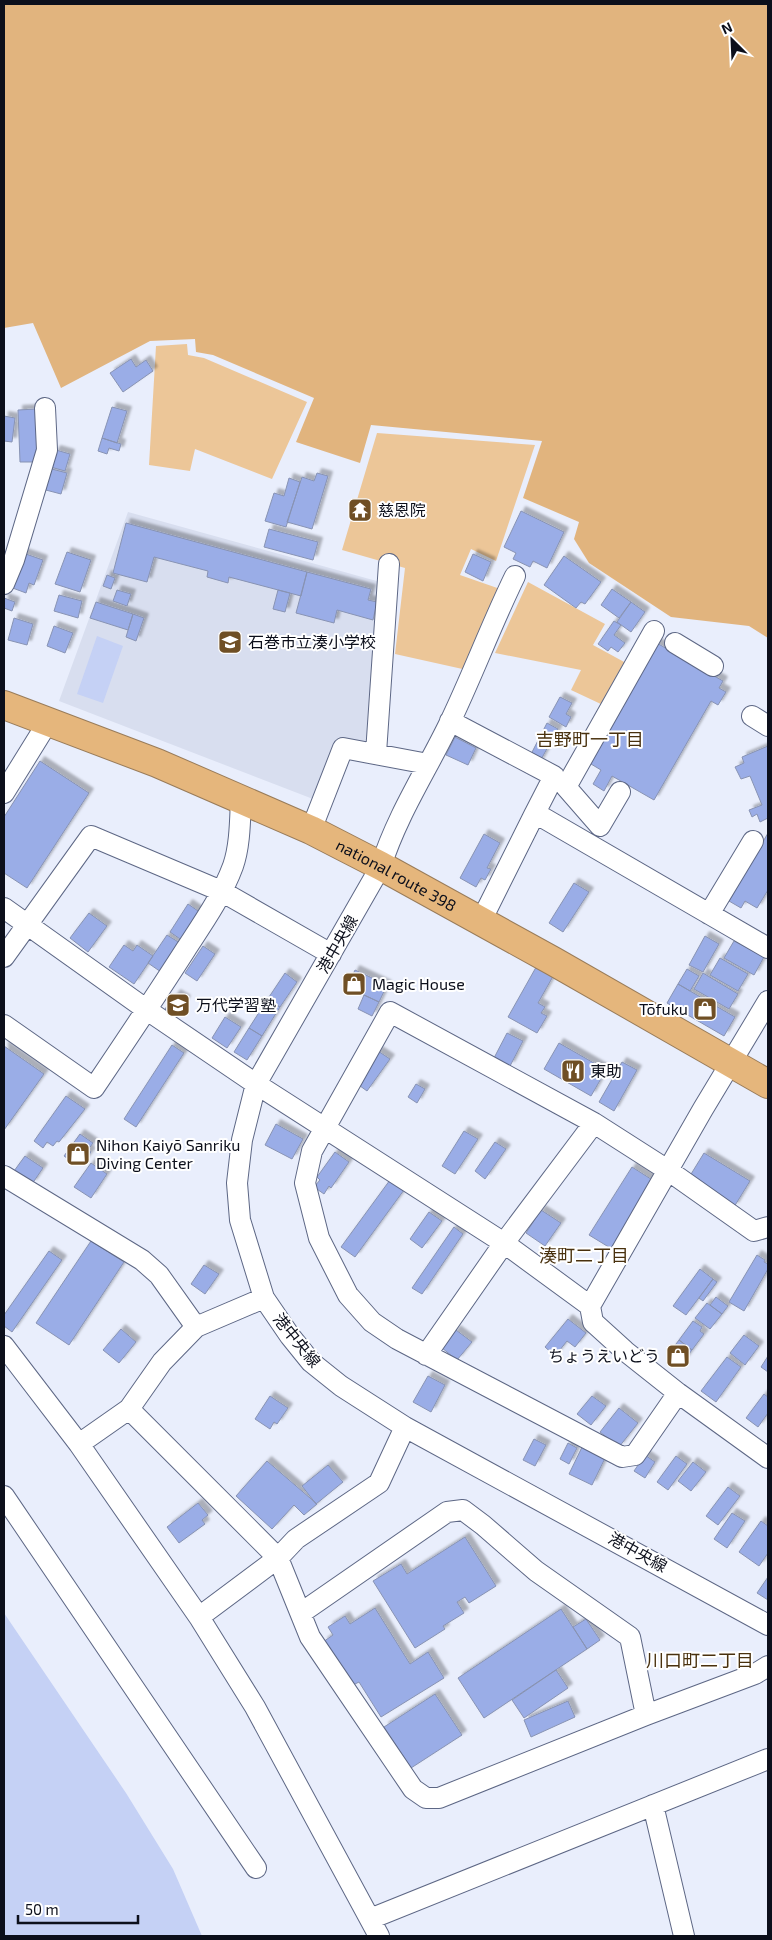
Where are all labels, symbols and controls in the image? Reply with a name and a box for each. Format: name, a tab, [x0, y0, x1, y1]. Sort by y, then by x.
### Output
north arrow	[707, 15, 757, 65]
text: N	[718, 18, 735, 37]
temple icon: 慈恩院	[347, 497, 373, 523]
place label: 慈恩院	[378, 500, 426, 519]
school or university icon: 石巻市立湊小学校	[217, 629, 243, 655]
place label: 石巻市立湊小学校	[248, 632, 376, 651]
district label: 吉野町一丁目	[536, 728, 644, 750]
street label: national route 398	[333, 835, 460, 915]
street label: 港中央線	[312, 911, 361, 976]
shop icon: Magic House	[341, 971, 367, 997]
place label: Magic House	[372, 974, 465, 993]
school or university icon: 万代学習塾	[165, 992, 191, 1018]
place label: 万代学習塾	[196, 995, 276, 1014]
shop icon: Tōfuku	[692, 996, 718, 1022]
place label: Tōfuku	[639, 999, 688, 1018]
restaurant icon: 東助	[560, 1058, 586, 1084]
place label: 東助	[590, 1061, 622, 1080]
place label: Nihon Kaiyō Sanriku Diving Center	[96, 1135, 240, 1172]
shop icon: Nihon Kaiyō Sanriku Diving Center	[65, 1141, 91, 1167]
district label: 湊町二丁目	[539, 1244, 629, 1266]
street label: 港中央線	[270, 1309, 325, 1371]
shop icon: ちょうえいどう	[665, 1343, 691, 1369]
place label: ちょうえいどう	[548, 1346, 660, 1365]
street label: 港中央線	[606, 1528, 671, 1575]
district label: 川口町二丁目	[646, 1649, 754, 1671]
scale bar	[18, 1892, 138, 1924]
text: 50 m	[25, 1900, 59, 1918]

